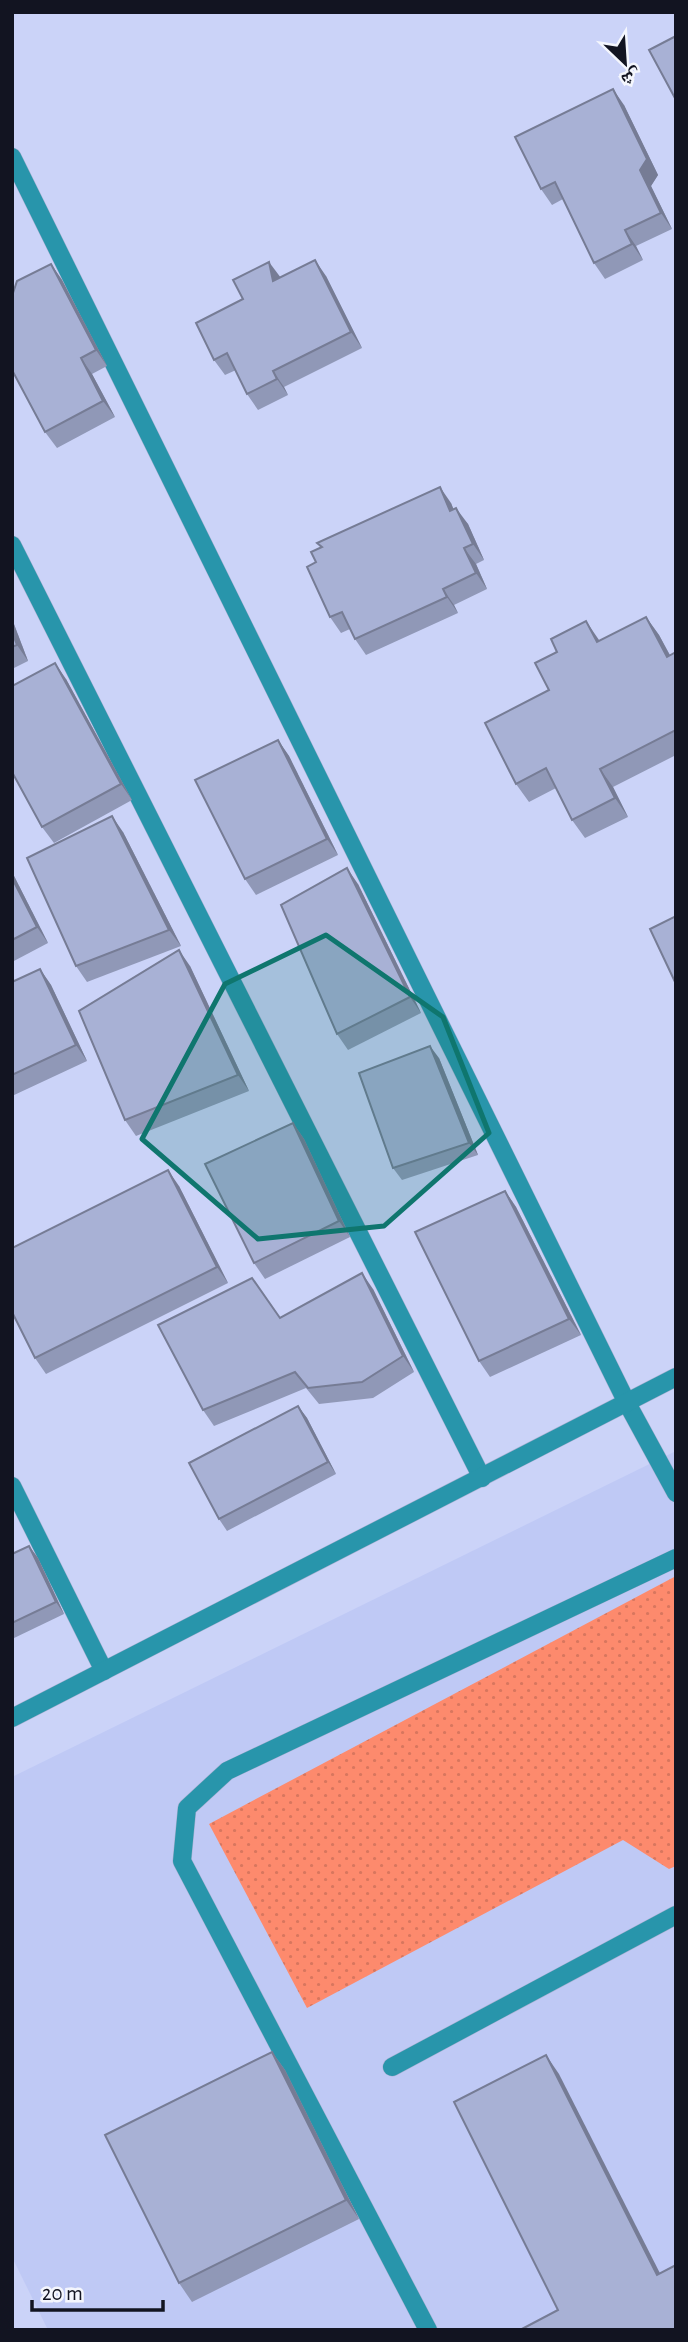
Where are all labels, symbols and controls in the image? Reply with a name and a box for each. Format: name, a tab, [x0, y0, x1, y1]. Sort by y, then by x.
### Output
north arrow	[590, 28, 660, 98]
text: ش	[618, 63, 645, 90]
scale bar	[32, 2268, 163, 2312]
text: 20 m	[42, 2283, 83, 2304]

